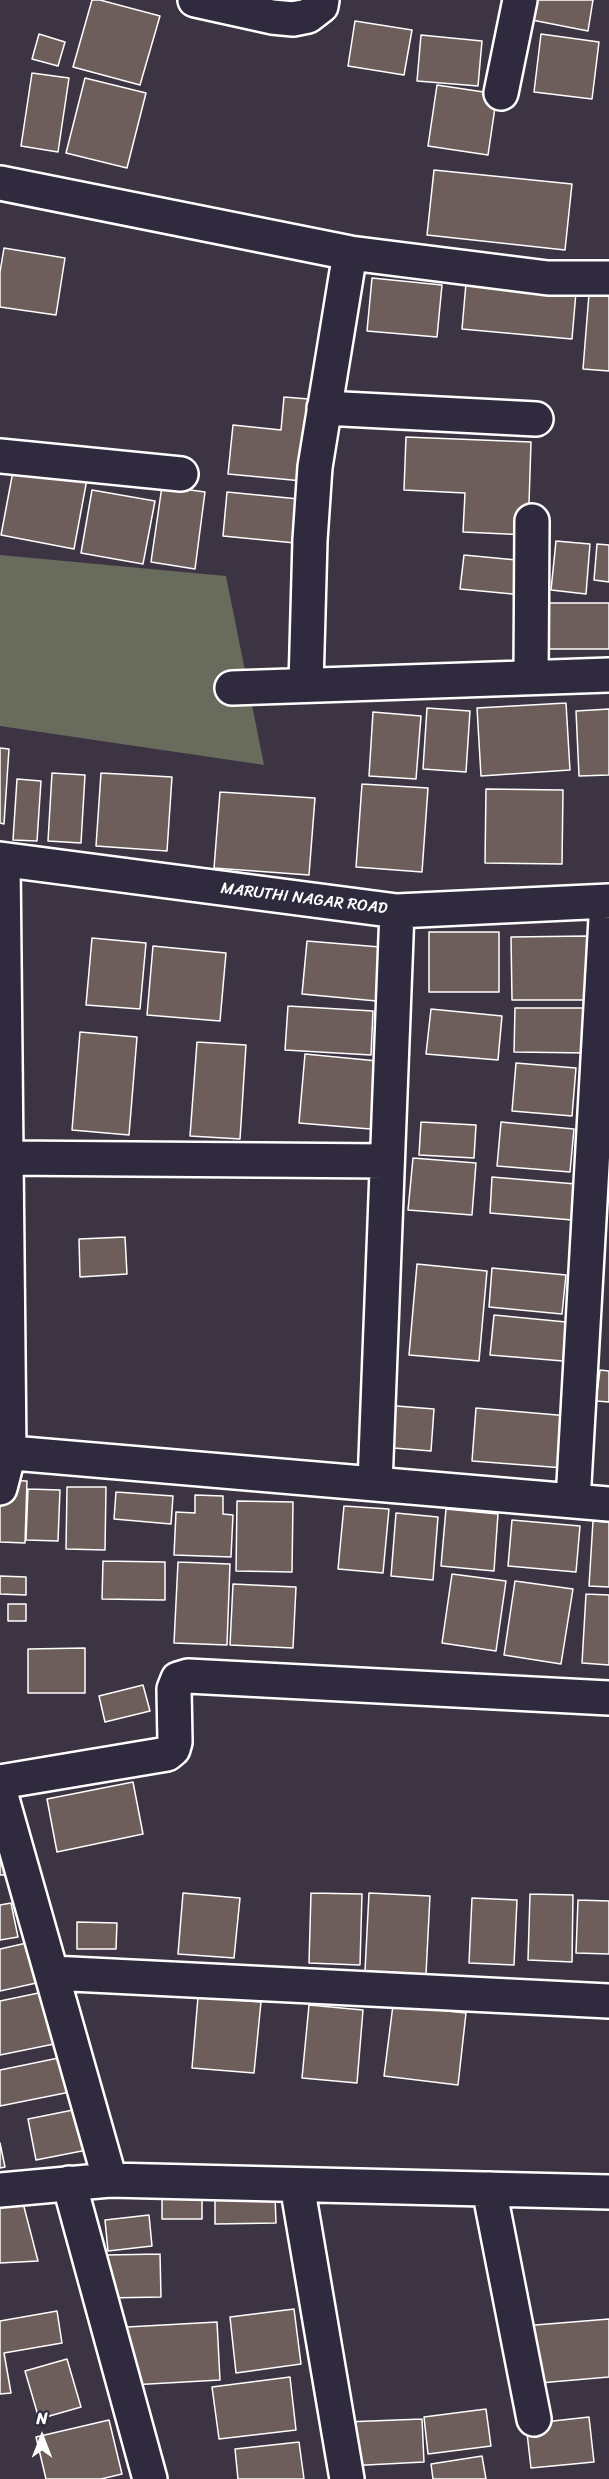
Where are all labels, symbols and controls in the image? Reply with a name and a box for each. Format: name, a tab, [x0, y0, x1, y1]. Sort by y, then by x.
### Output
street label: MARUTHI NAGAR ROAD	[220, 879, 388, 919]
text: N	[36, 2404, 48, 2433]
north arrow	[12, 2407, 72, 2467]

